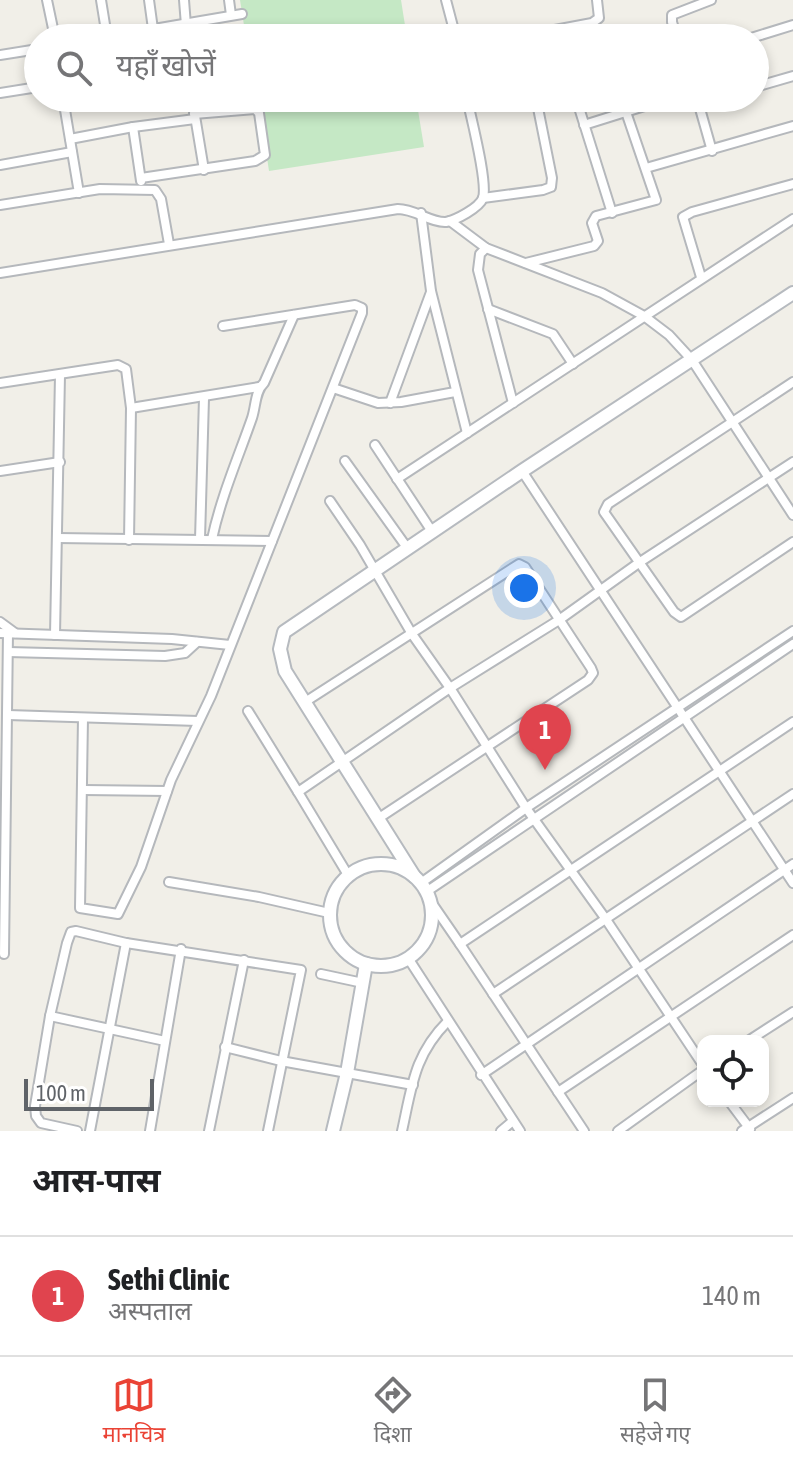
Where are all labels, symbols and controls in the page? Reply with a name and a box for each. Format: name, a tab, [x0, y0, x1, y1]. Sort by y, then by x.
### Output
search box	[24, 24, 769, 112]
icon: search	[52, 46, 96, 90]
text: यहाँ खोजें	[116, 48, 216, 82]
your location	[504, 568, 544, 608]
pin: 1	[519, 704, 571, 770]
map controls	[697, 1035, 769, 1107]
button: locate	[697, 1035, 769, 1107]
scale bar	[24, 1075, 154, 1111]
text: 100 m	[36, 1080, 86, 1106]
text: आस-पास	[32, 1160, 161, 1199]
text: Sethi Clinic	[108, 1262, 229, 1296]
text: 1	[52, 1281, 64, 1311]
text: 140 m	[702, 1281, 761, 1311]
text: अस्पताल	[108, 1296, 192, 1326]
tab: मानचित्र	[103, 1373, 166, 1451]
tab: दिशा	[371, 1373, 415, 1451]
tab: सहेजे गए	[620, 1373, 690, 1451]

